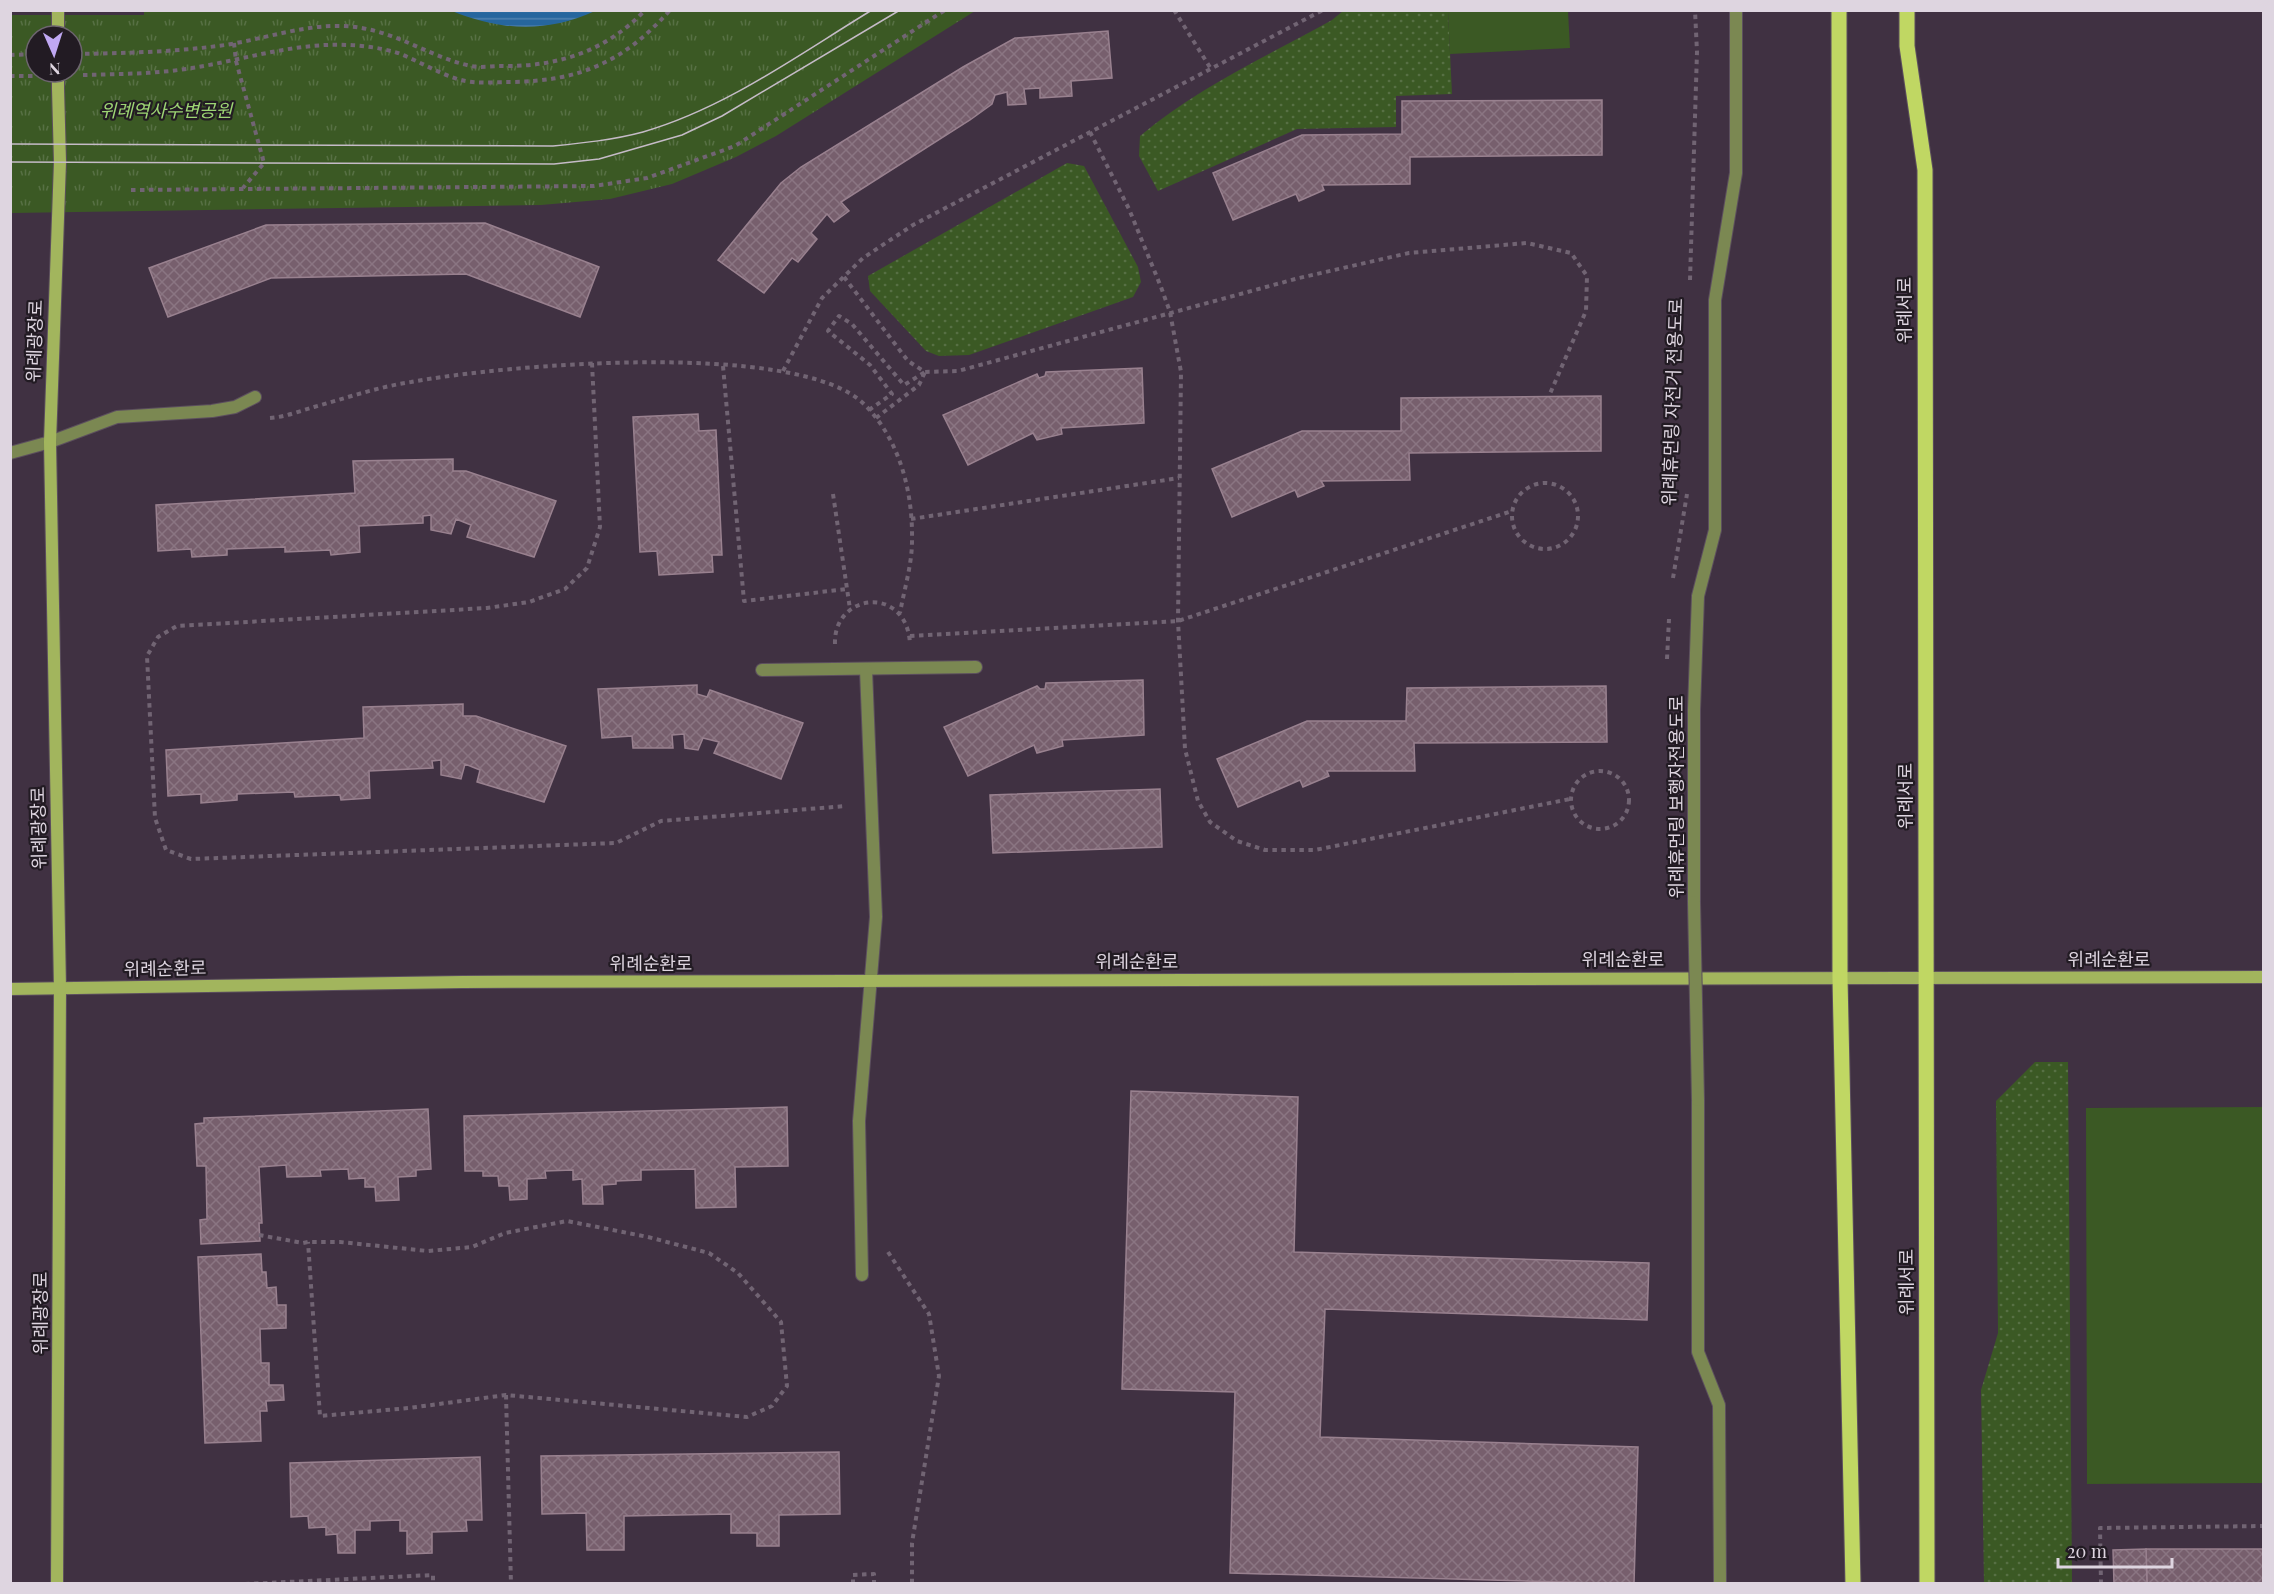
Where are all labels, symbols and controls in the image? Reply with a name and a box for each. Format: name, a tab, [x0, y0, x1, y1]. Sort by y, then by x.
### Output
north arrow	[24, 24, 84, 84]
text: N	[48, 59, 61, 80]
park label: 위례역사수변공원	[100, 98, 234, 122]
street label: 위례서로	[1892, 277, 1916, 343]
street label: 위례휴먼링 자전거 전용도로	[1656, 298, 1688, 506]
street label: 위례광장로	[21, 299, 47, 383]
street label: 위례휴먼링 보행자전용도로	[1664, 695, 1688, 899]
street label: 위례서로	[1893, 763, 1917, 829]
street label: 위례광장로	[25, 786, 51, 870]
street label: 위례순환로	[1582, 947, 1664, 971]
street label: 위례순환로	[2068, 947, 2150, 971]
street label: 위례순환로	[1096, 949, 1178, 973]
street label: 위례순환로	[610, 951, 692, 975]
street label: 위례순환로	[123, 955, 207, 981]
street label: 위례서로	[1894, 1249, 1918, 1315]
street label: 위례광장로	[28, 1272, 52, 1354]
scale bar	[2058, 1531, 2172, 1569]
text: 20 m	[2067, 1539, 2107, 1563]

